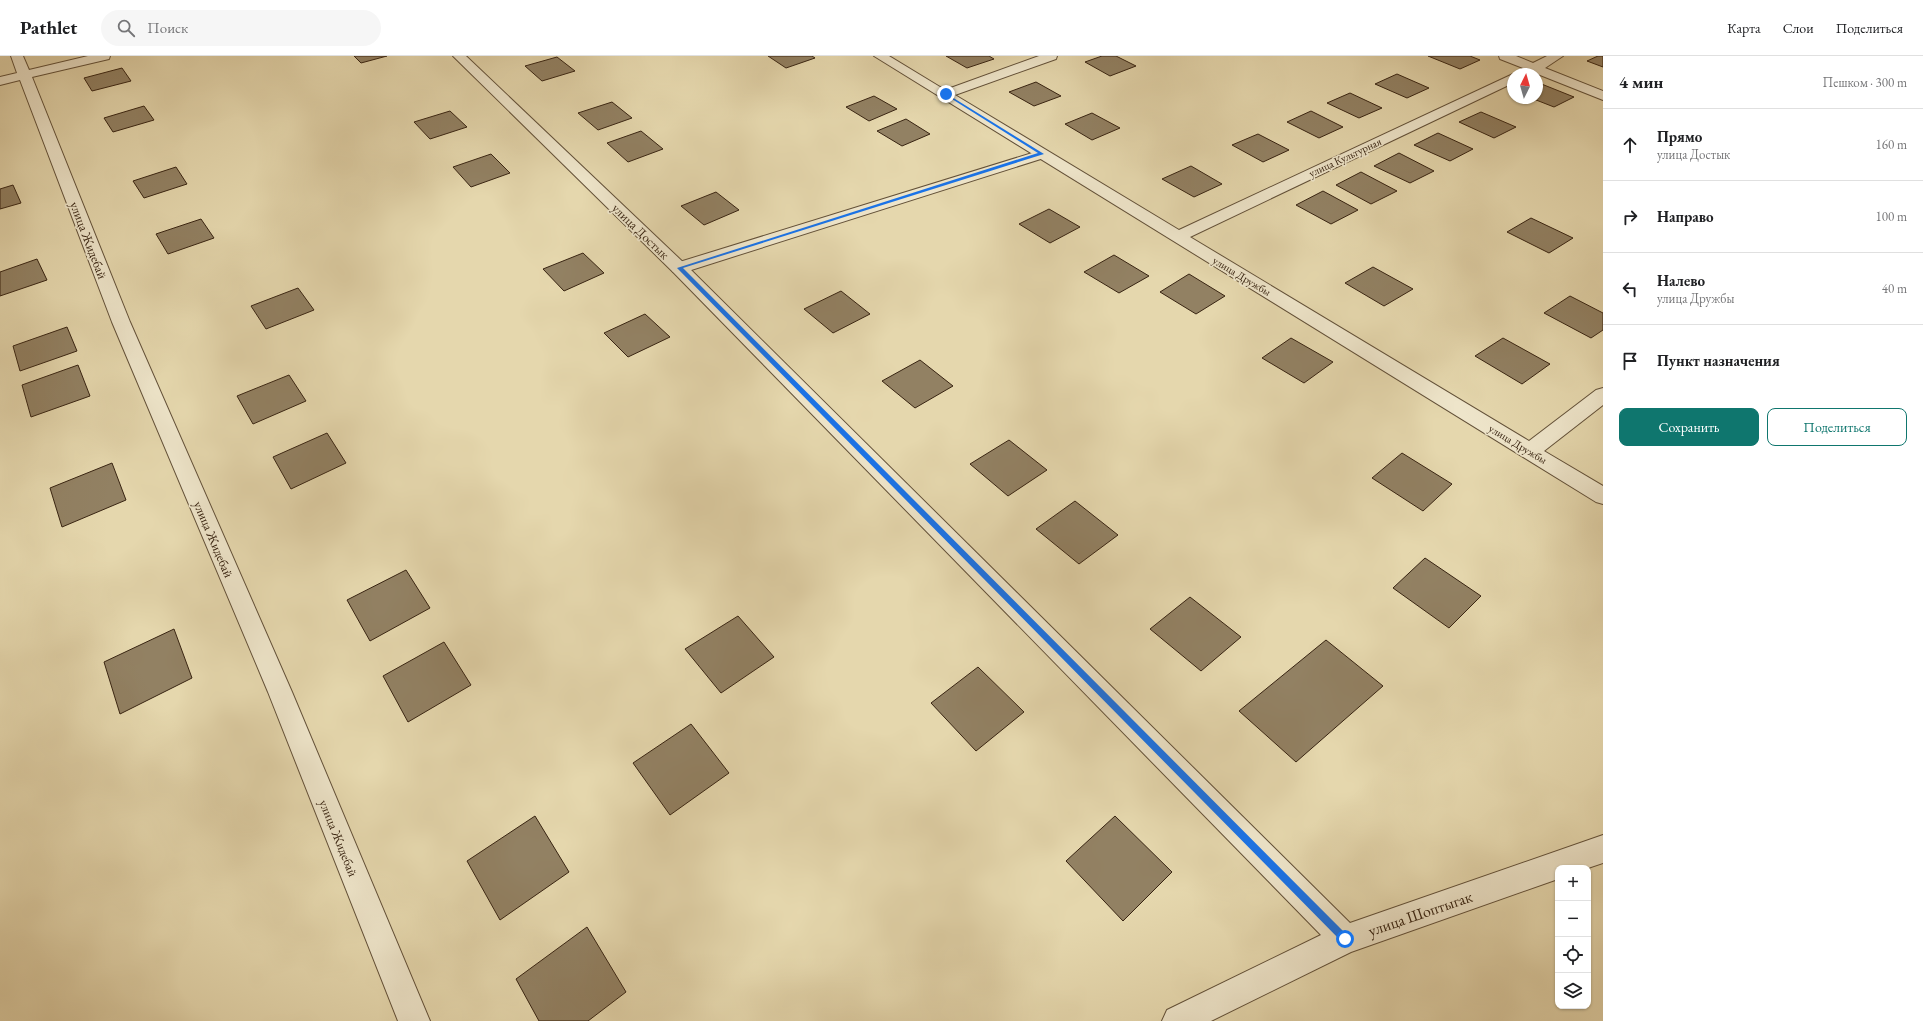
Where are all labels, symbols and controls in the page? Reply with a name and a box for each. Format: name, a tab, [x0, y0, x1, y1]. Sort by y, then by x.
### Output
search box	[101, 10, 381, 46]
text: Pathlet	[20, 15, 77, 40]
icon: search	[115, 17, 137, 39]
text: Поиск	[147, 18, 188, 37]
text: Карта	[1727, 19, 1761, 37]
text: Слои	[1783, 19, 1814, 37]
text: Поделиться	[1836, 19, 1903, 37]
north arrow	[1507, 68, 1543, 104]
text: 4 мин	[1619, 71, 1663, 93]
text: Пешком · 300 m	[1823, 74, 1907, 91]
route end	[937, 85, 955, 103]
text: Прямо	[1657, 127, 1702, 146]
street label: улица Культурная	[1306, 134, 1384, 180]
icon: ahead	[1619, 134, 1641, 156]
text: 160 m	[1876, 136, 1907, 153]
text: улица Достык	[1657, 146, 1730, 163]
street label: улица Жидебай	[66, 199, 111, 281]
street label: улица Достык	[608, 200, 673, 263]
icon: right	[1619, 206, 1641, 228]
text: Направо	[1657, 207, 1714, 226]
text: 100 m	[1876, 208, 1907, 225]
street label: улица Дружбы	[1210, 253, 1274, 299]
text: Налево	[1657, 271, 1705, 290]
icon: left	[1619, 278, 1641, 300]
text: 40 m	[1882, 280, 1907, 297]
text: улица Дружбы	[1657, 290, 1734, 307]
icon: arrive	[1619, 350, 1641, 372]
text: Пункт назначения	[1657, 351, 1780, 370]
button: Сохранить	[1619, 408, 1759, 446]
button: Поделиться	[1767, 408, 1907, 446]
street label: улица Дружбы	[1486, 421, 1550, 467]
street label: улица Жидебай	[190, 498, 237, 580]
street label: улица Жидебай	[315, 797, 362, 879]
map controls	[1555, 865, 1591, 1009]
button: +	[1555, 865, 1591, 901]
street label: улица Шоптыгак	[1365, 886, 1475, 941]
button: −	[1555, 901, 1591, 937]
route start	[1336, 930, 1354, 948]
button: locate	[1555, 937, 1591, 973]
button: layers	[1555, 973, 1591, 1009]

